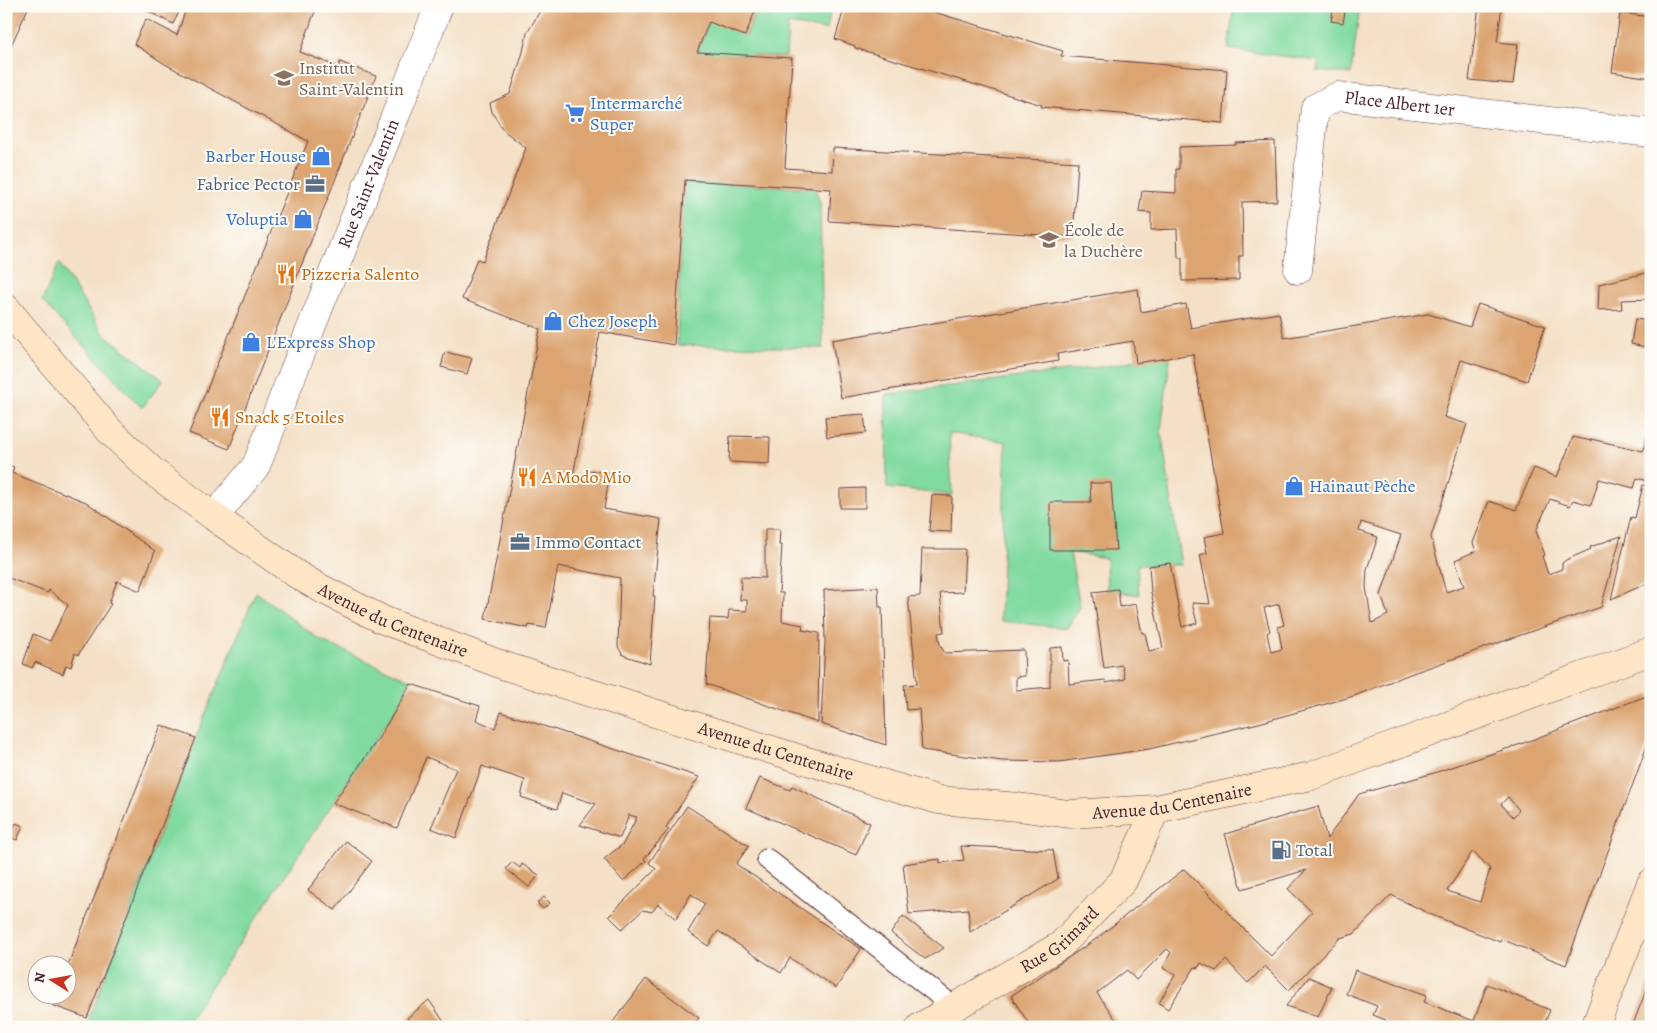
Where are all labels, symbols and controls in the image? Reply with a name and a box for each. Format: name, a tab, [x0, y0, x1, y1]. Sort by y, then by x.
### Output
place label: Institut Saint-Valentin	[299, 56, 404, 101]
school or university icon: Institut Saint-Valentin	[273, 67, 295, 89]
street label: Place Albert 1er	[1343, 85, 1456, 122]
place label: Intermarché Super	[590, 91, 682, 136]
supermarket icon: Intermarché Super	[564, 102, 586, 124]
street label: Rue Saint-Valentin	[332, 115, 405, 252]
place label: Barber House	[205, 144, 306, 168]
shop icon: Barber House	[310, 145, 332, 167]
place label: Fabrice Pector	[196, 172, 300, 196]
office icon: Fabrice Pector	[304, 173, 326, 195]
place label: Voluptia	[225, 207, 289, 231]
shop icon: Voluptia	[292, 208, 314, 230]
place label: École de la Duchère	[1064, 218, 1143, 263]
school or university icon: École de la Duchère	[1038, 229, 1060, 251]
place label: Pizzeria Salento	[301, 262, 419, 286]
restaurant icon: Pizzeria Salento	[275, 263, 297, 285]
place label: Chez Joseph	[568, 309, 658, 333]
shop icon: Chez Joseph	[542, 310, 564, 332]
place label: L'Express Shop	[266, 330, 375, 354]
shop icon: L'Express Shop	[240, 331, 262, 353]
place label: Snack 5 Etoiles	[235, 405, 344, 429]
restaurant icon: Snack 5 Etoiles	[209, 406, 231, 428]
place label: A Modo Mio	[541, 465, 631, 489]
restaurant icon: A Modo Mio	[516, 466, 538, 488]
place label: Hainaut Pèche	[1309, 474, 1416, 498]
shop icon: Hainaut Pèche	[1283, 475, 1305, 497]
place label: Immo Contact	[535, 530, 641, 554]
office icon: Immo Contact	[509, 531, 531, 553]
street label: Avenue du Centenaire	[313, 577, 472, 663]
street label: Avenue du Centenaire	[694, 715, 857, 786]
street label: Avenue du Centenaire	[1091, 777, 1254, 825]
place label: Total	[1296, 838, 1333, 862]
fuel station icon: Total	[1270, 839, 1292, 861]
street label: Rue Grimard	[1015, 901, 1104, 978]
north arrow	[28, 956, 78, 1006]
text: N	[29, 971, 50, 984]

